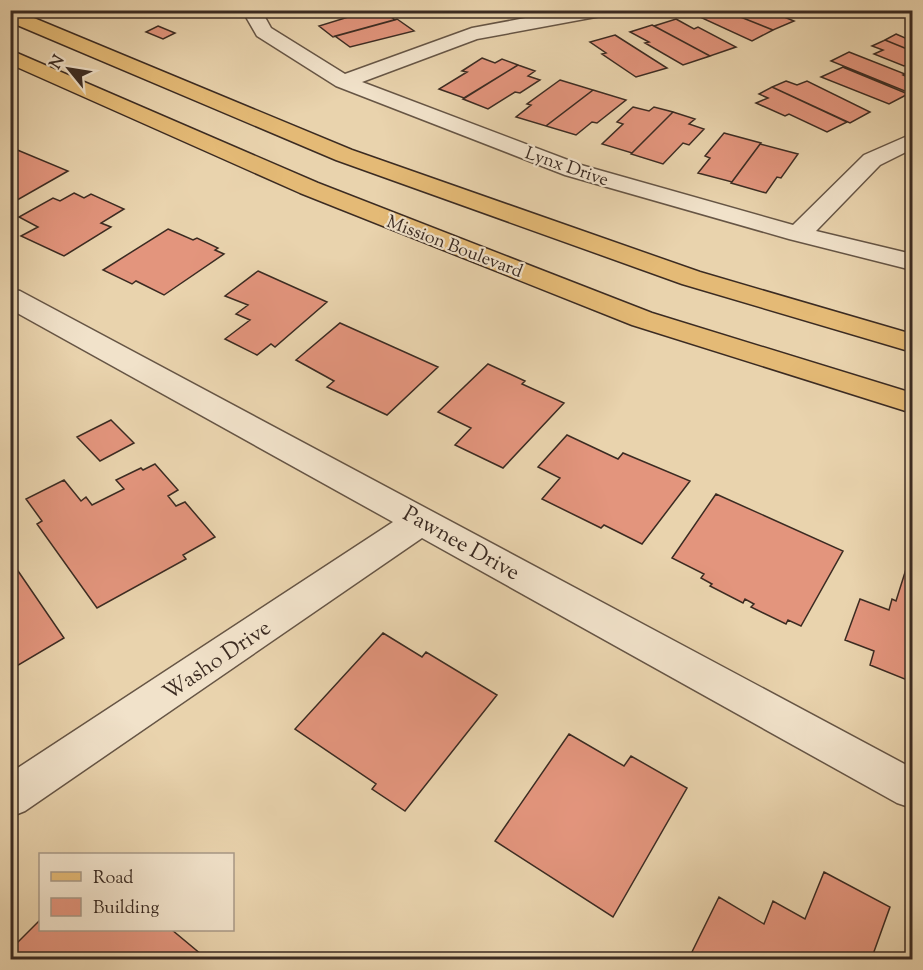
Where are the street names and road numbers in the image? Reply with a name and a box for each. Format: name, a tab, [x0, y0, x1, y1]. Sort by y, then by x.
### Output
street label: Lynx Drive	[521, 141, 612, 194]
street label: Mission Boulevard	[382, 210, 526, 286]
street label: Pawnee Drive	[396, 499, 525, 590]
street label: Washo Drive	[157, 613, 278, 710]

